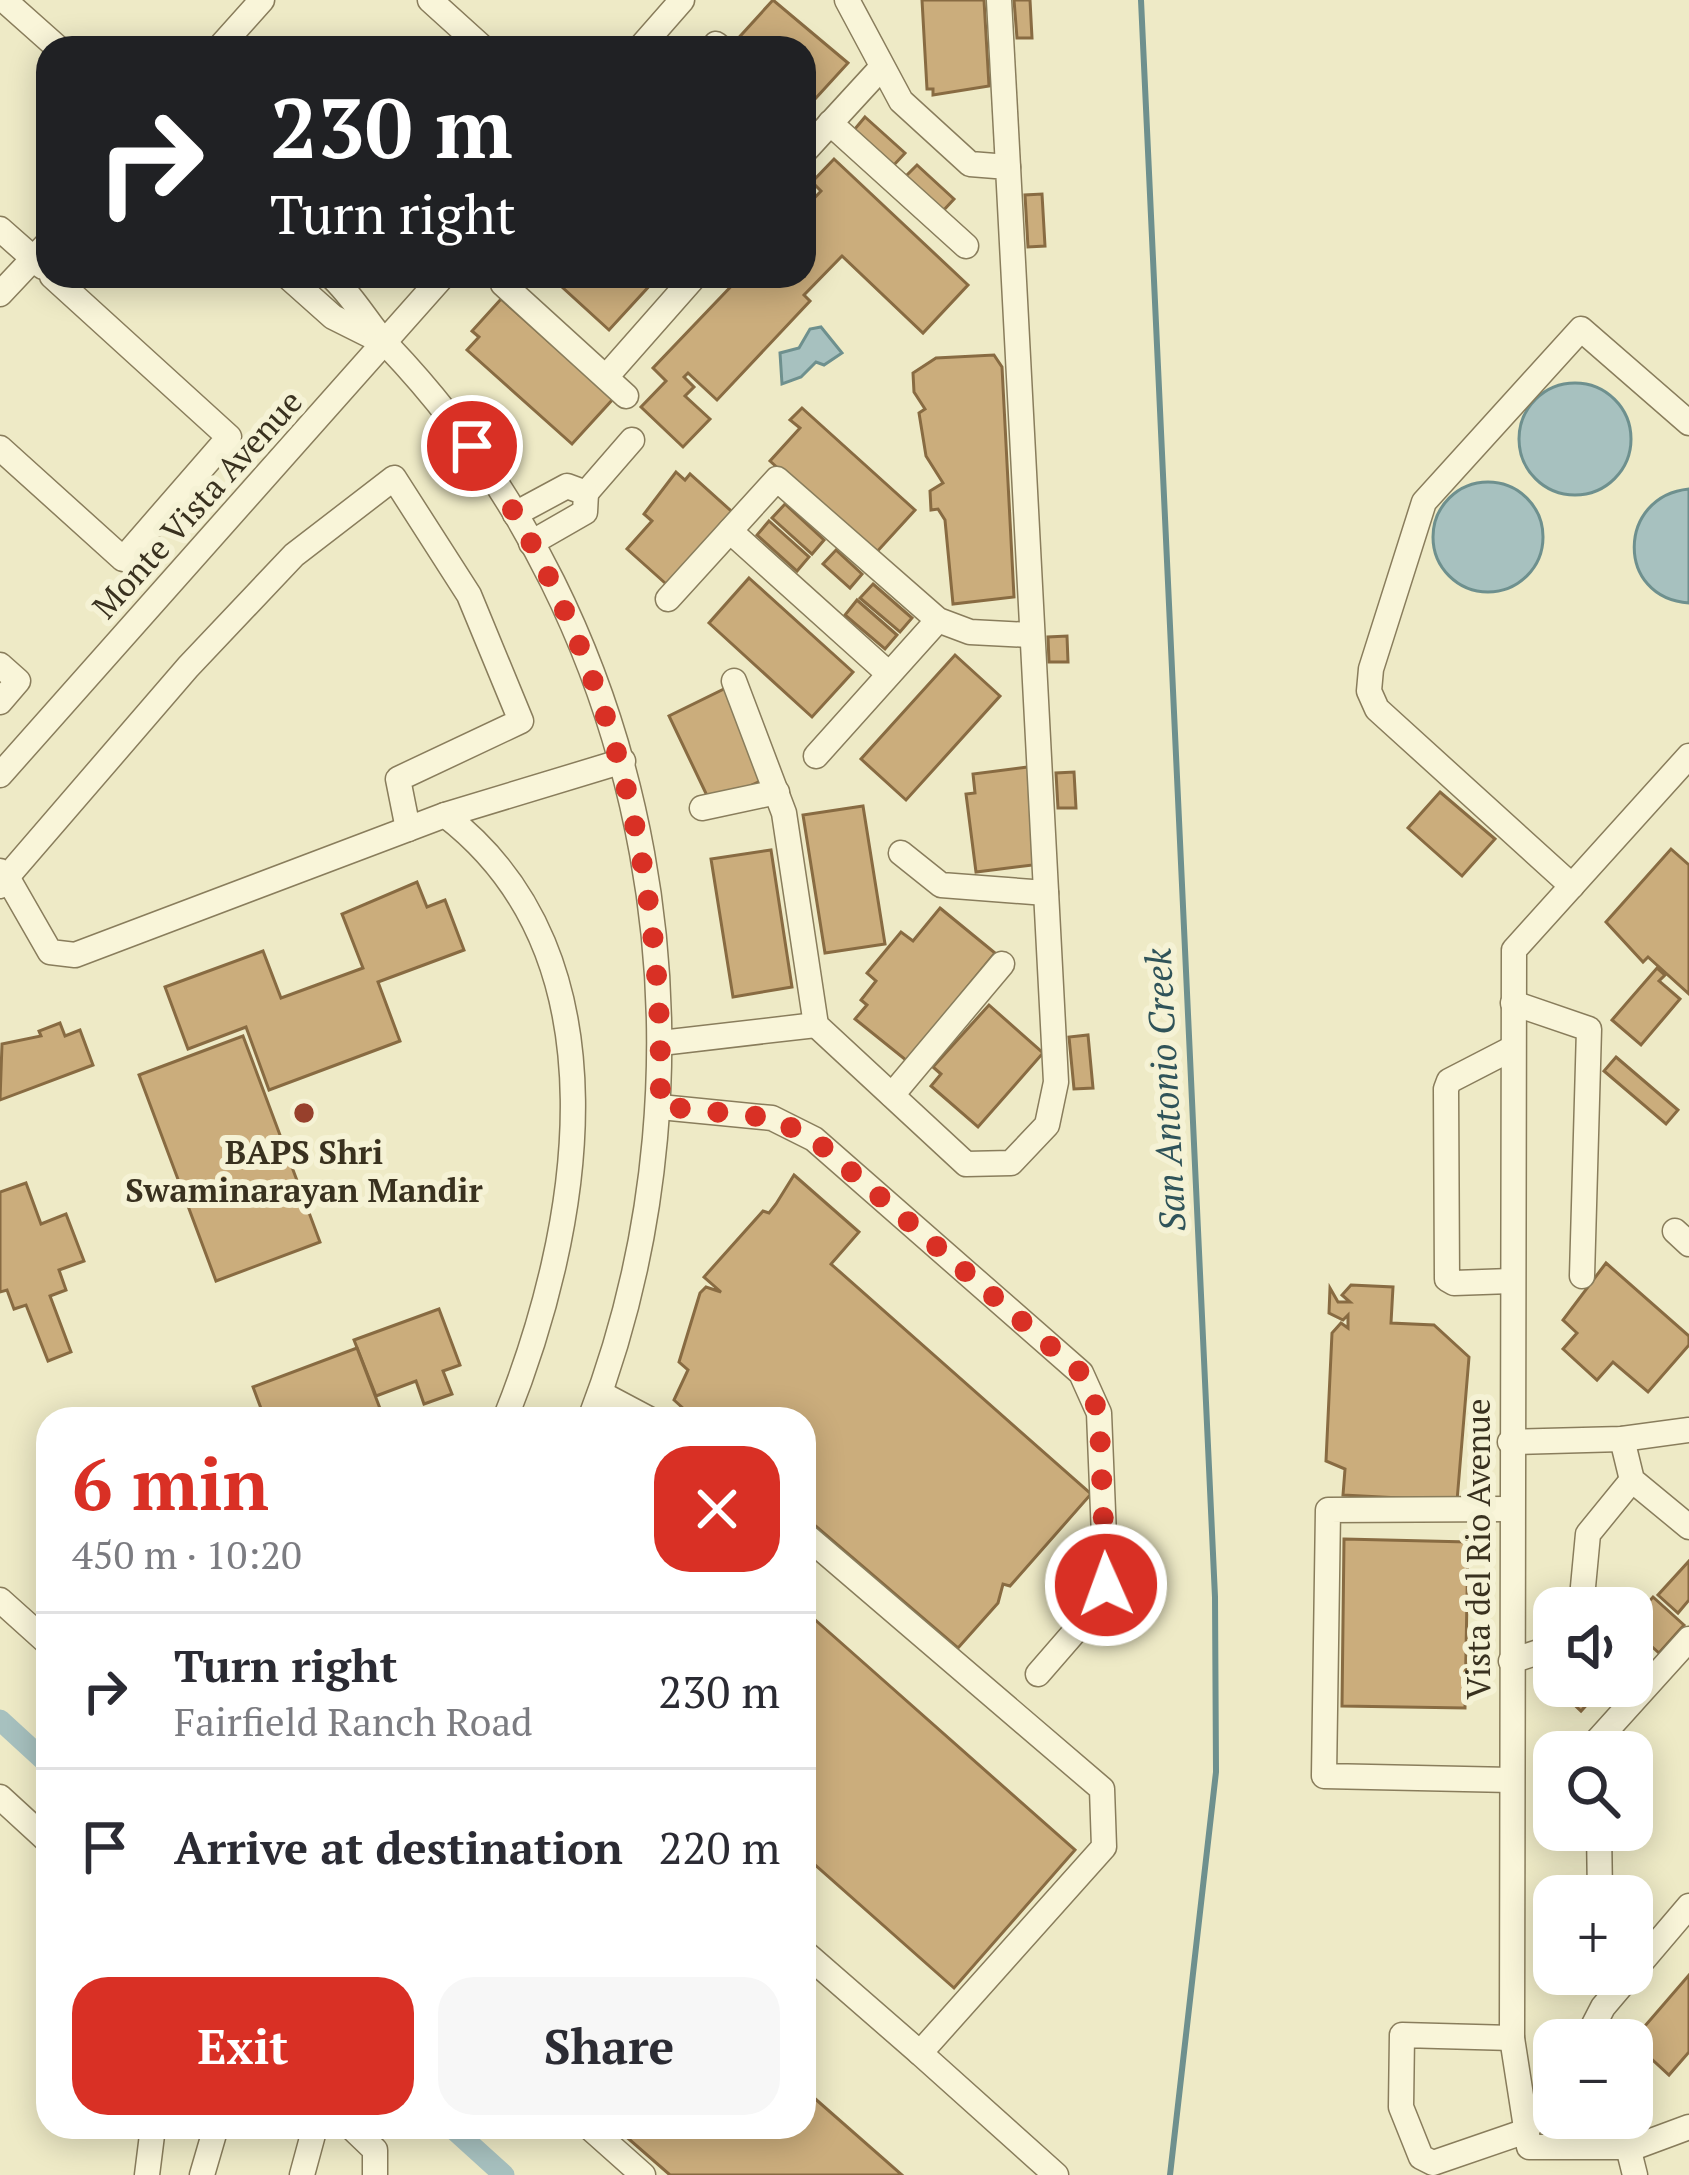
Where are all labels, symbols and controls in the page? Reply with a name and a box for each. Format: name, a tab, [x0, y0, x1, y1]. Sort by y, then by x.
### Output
text: 230 m	[270, 71, 513, 182]
icon: right	[72, 84, 228, 240]
text: Turn right	[270, 178, 516, 249]
street label: Monte Vista Avenue	[82, 380, 311, 627]
pin	[421, 395, 523, 497]
icon: arrive	[439, 413, 505, 479]
water label: San Antonio Creek	[1134, 946, 1195, 1233]
marker: BAPS Shri Swaminarayan Mandir	[291, 1100, 317, 1126]
place label: BAPS Shri Swaminarayan Mandir	[125, 1130, 484, 1211]
street label: Vista del Rio Avenue	[1456, 1398, 1499, 1700]
text: 6 min	[72, 1435, 269, 1531]
button: close	[654, 1446, 780, 1572]
position arrow	[1043, 1522, 1169, 1648]
text: 450 m · 10:20	[72, 1528, 302, 1580]
map controls	[1533, 1587, 1653, 2139]
button: sound	[1533, 1587, 1653, 1707]
text: Turn right	[174, 1635, 398, 1695]
icon: right	[72, 1658, 138, 1724]
text: 230 m	[658, 1661, 780, 1721]
text: Fairfield Ranch Road	[174, 1695, 533, 1747]
button: search	[1533, 1731, 1653, 1851]
icon: arrive	[72, 1814, 138, 1880]
text: Arrive at destination	[174, 1817, 623, 1877]
text: 220 m	[659, 1817, 780, 1877]
button: +	[1533, 1875, 1653, 1995]
button: Exit	[72, 1977, 414, 2115]
button: Share	[438, 1977, 780, 2115]
button: −	[1533, 2019, 1653, 2139]

